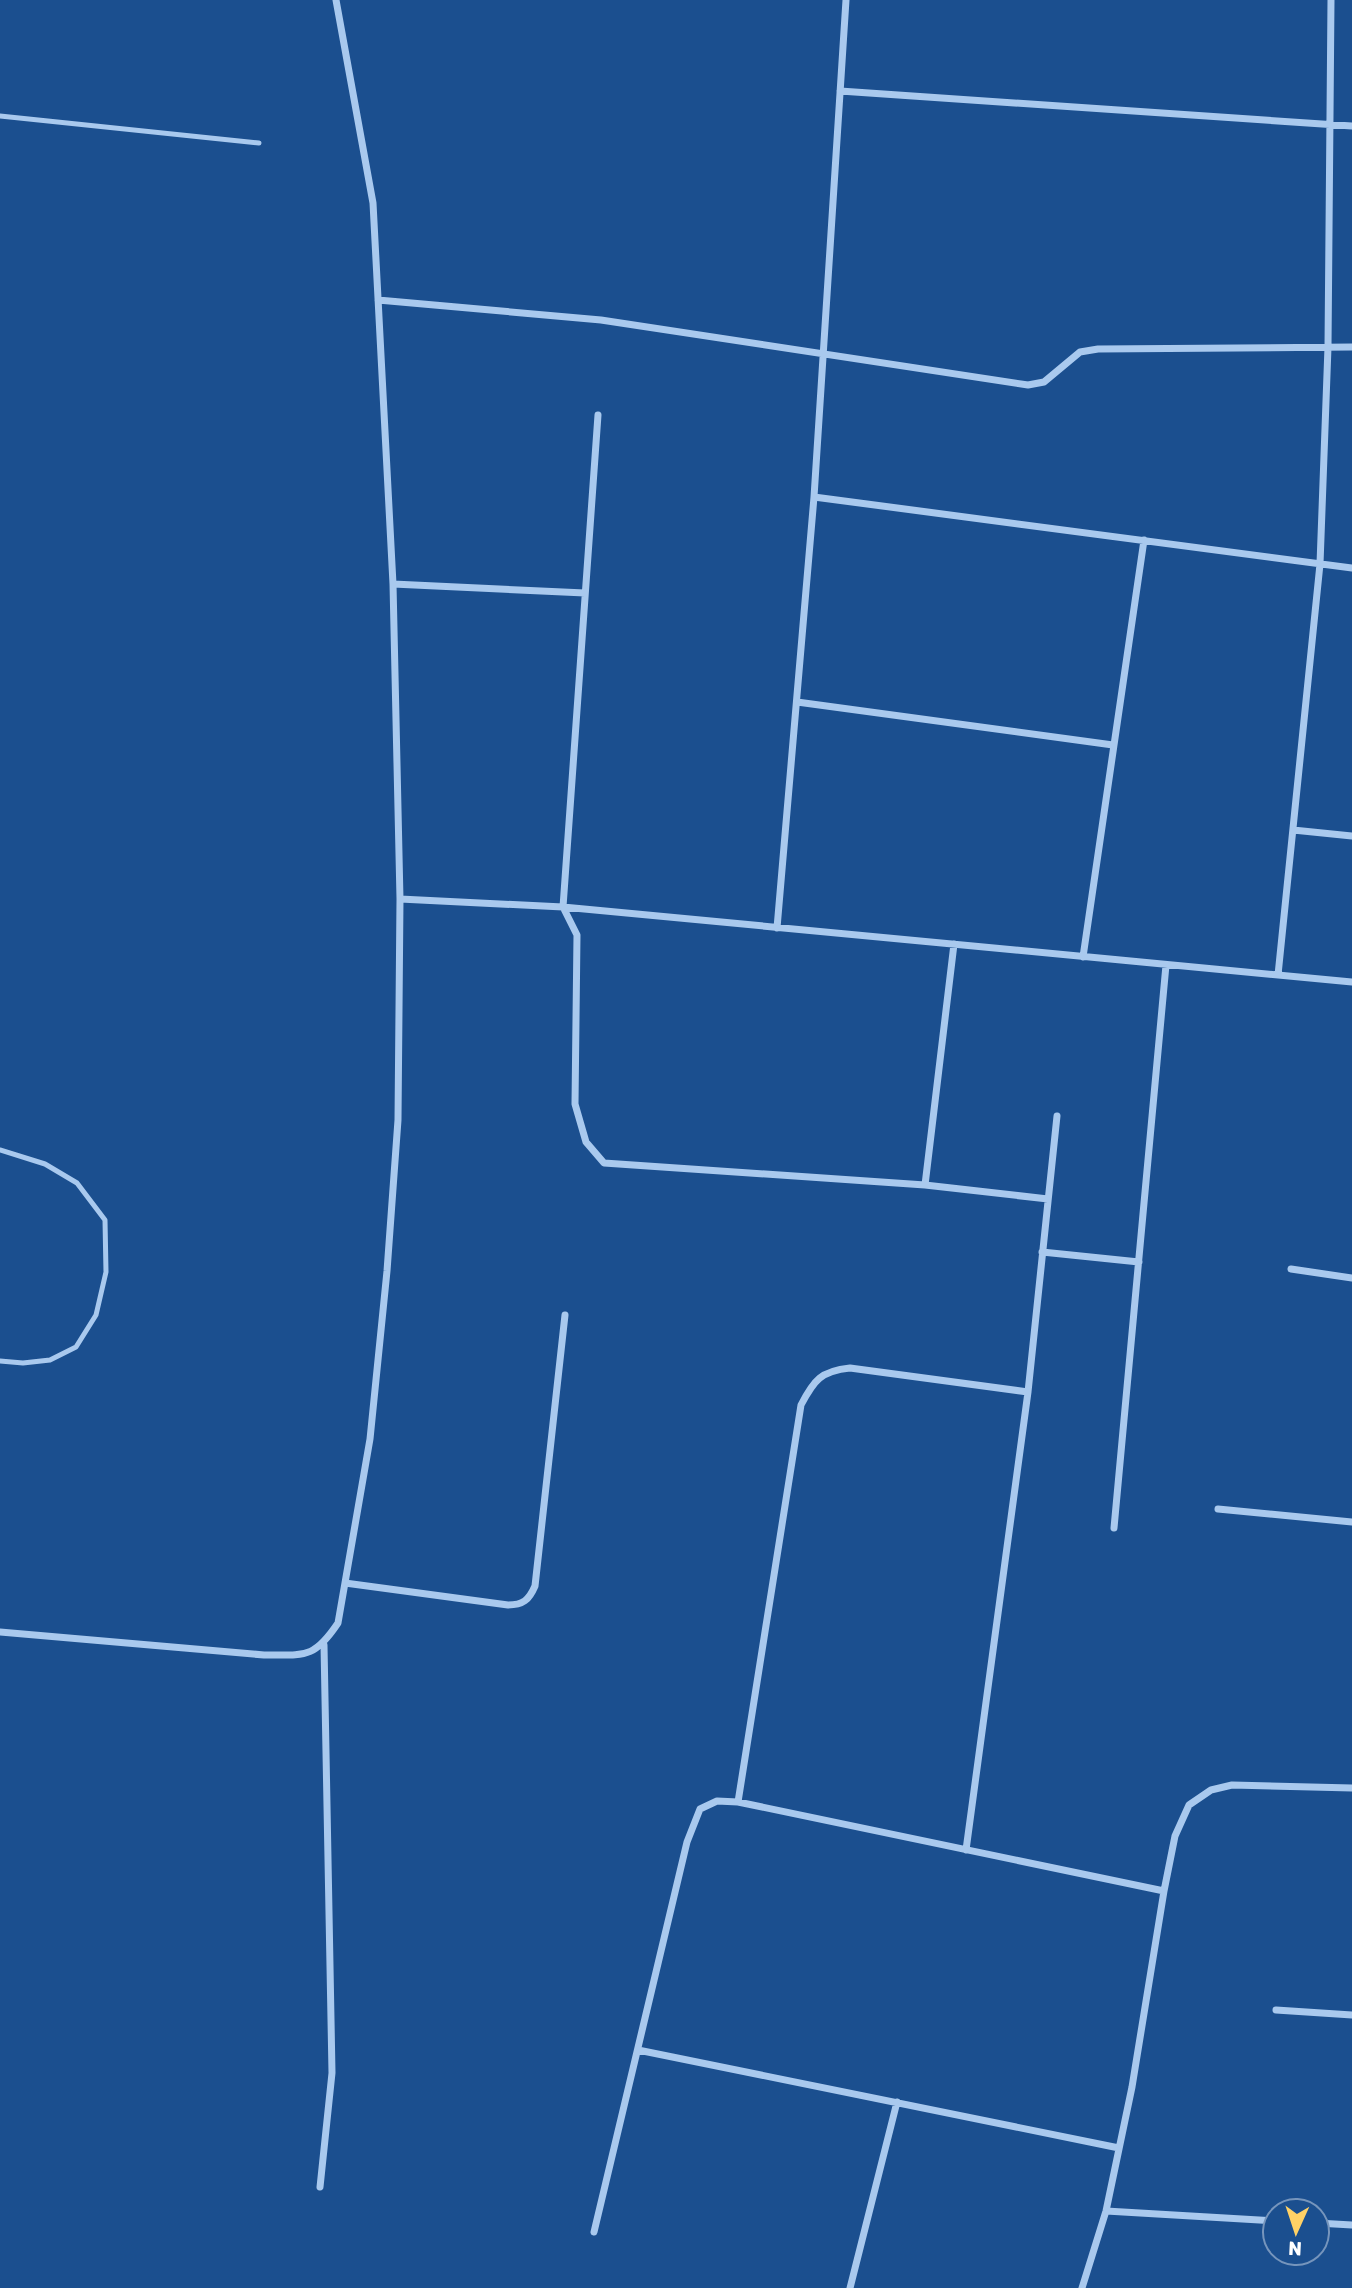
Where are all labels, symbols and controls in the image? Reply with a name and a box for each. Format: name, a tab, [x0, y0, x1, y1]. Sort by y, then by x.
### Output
north arrow	[1261, 2197, 1331, 2267]
text: N	[1288, 2237, 1303, 2260]

